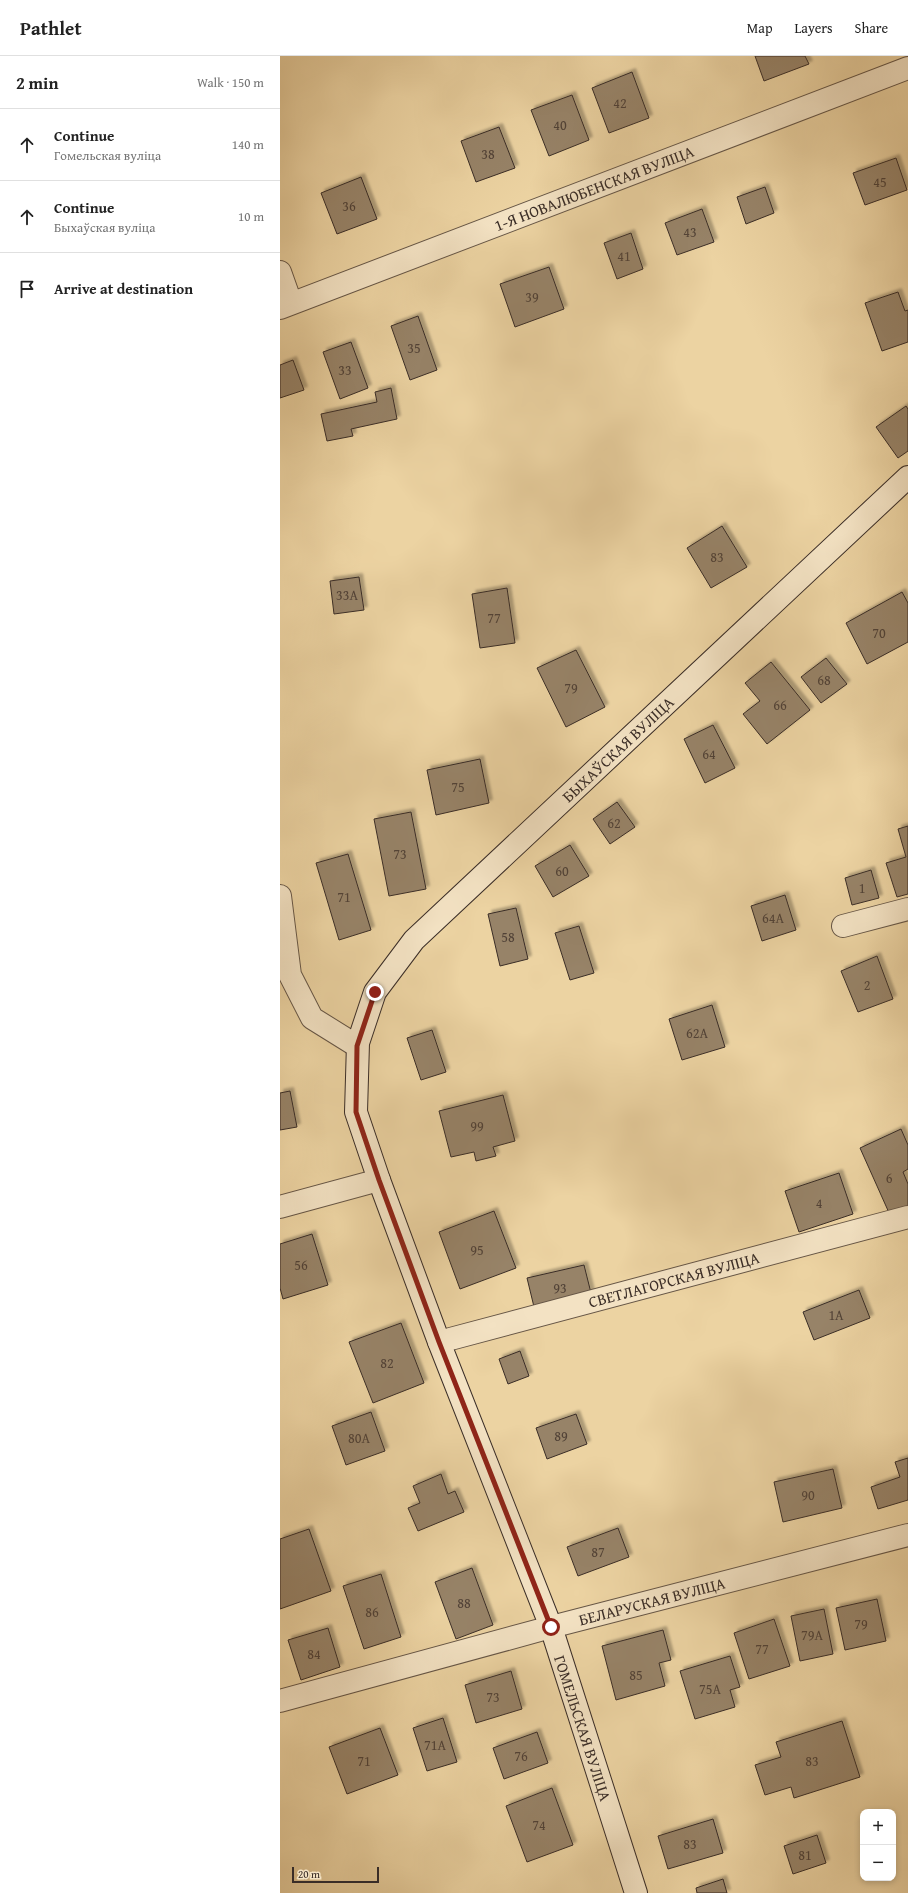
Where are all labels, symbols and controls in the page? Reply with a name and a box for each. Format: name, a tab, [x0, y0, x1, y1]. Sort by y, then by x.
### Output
text: Pathlet	[20, 14, 82, 42]
text: Map	[747, 18, 773, 38]
text: Layers	[795, 18, 833, 38]
text: Share	[855, 18, 888, 38]
text: 2 min	[16, 70, 58, 95]
text: Walk · 150 m	[197, 73, 264, 92]
house number: 42	[613, 93, 627, 113]
house number: 40	[553, 115, 567, 135]
text: Continue	[54, 125, 115, 146]
icon: ahead	[16, 134, 38, 156]
text: 140 m	[232, 135, 264, 154]
street label: 1-Я НОВАЛЮБЕНСКАЯ ВУЛІЦА	[491, 139, 697, 237]
house number: 38	[481, 144, 495, 164]
text: Гомельская вуліца	[54, 146, 161, 165]
house number: 45	[873, 172, 887, 192]
house number: 36	[342, 196, 356, 216]
text: Continue	[54, 197, 115, 218]
icon: ahead	[16, 206, 38, 228]
text: 10 m	[238, 207, 264, 226]
text: Быхаўская вуліца	[54, 218, 155, 237]
house number: 43	[683, 222, 697, 242]
house number: 41	[617, 246, 631, 266]
icon: arrive	[16, 278, 38, 300]
text: Arrive at destination	[54, 278, 193, 299]
house number: 39	[525, 287, 539, 307]
house number: 35	[407, 338, 421, 358]
house number: 33	[338, 360, 352, 380]
house number: 83	[710, 547, 724, 567]
house number: 33А	[336, 585, 358, 605]
house number: 77	[487, 608, 501, 628]
house number: 70	[872, 623, 886, 643]
house number: 68	[817, 670, 831, 690]
house number: 79	[564, 678, 578, 698]
street label: БЫХАЎСКАЯ ВУЛІЦА	[556, 690, 679, 808]
house number: 66	[773, 695, 787, 715]
house number: 64	[702, 744, 716, 764]
house number: 75	[451, 777, 465, 797]
house number: 62	[607, 813, 621, 833]
house number: 73	[393, 844, 407, 864]
house number: 60	[555, 861, 569, 881]
house number: 1	[859, 878, 865, 898]
house number: 71	[337, 887, 351, 907]
house number: 64А	[762, 908, 784, 928]
house number: 58	[501, 927, 515, 947]
house number: 2	[864, 975, 870, 995]
route end	[366, 983, 384, 1001]
house number: 62А	[686, 1023, 708, 1043]
house number: 99	[470, 1116, 484, 1136]
house number: 6	[886, 1168, 893, 1188]
house number: 4	[816, 1193, 823, 1213]
house number: 95	[470, 1240, 484, 1260]
street label: СВЕТЛАГОРСКАЯ ВУЛІЦА	[586, 1245, 762, 1314]
house number: 56	[294, 1255, 308, 1275]
house number: 93	[553, 1278, 567, 1298]
house number: 1А	[828, 1305, 844, 1325]
house number: 82	[380, 1353, 394, 1373]
house number: 89	[554, 1426, 568, 1446]
house number: 80А	[348, 1428, 370, 1448]
house number: 90	[801, 1485, 815, 1505]
house number: 87	[591, 1542, 605, 1562]
street label: БЕЛАРУСКАЯ ВУЛІЦА	[576, 1571, 728, 1631]
house number: 88	[457, 1593, 471, 1613]
house number: 86	[365, 1602, 379, 1622]
house number: 79	[854, 1614, 868, 1634]
route start	[542, 1618, 560, 1636]
house number: 79А	[801, 1625, 823, 1645]
house number: 77	[755, 1639, 769, 1659]
house number: 84	[307, 1644, 321, 1664]
street label: ГОМЕЛЬСКАЯ ВУЛІЦА	[548, 1652, 618, 1804]
house number: 85	[629, 1665, 643, 1685]
house number: 75А	[699, 1679, 721, 1699]
house number: 73	[486, 1687, 500, 1707]
house number: 71А	[424, 1735, 446, 1755]
house number: 76	[514, 1746, 528, 1766]
house number: 71	[357, 1751, 371, 1771]
house number: 83	[805, 1751, 819, 1771]
map controls	[860, 1809, 896, 1881]
button: +	[860, 1809, 896, 1845]
house number: 74	[532, 1815, 546, 1835]
house number: 83	[683, 1834, 697, 1854]
house number: 81	[798, 1845, 812, 1865]
button: −	[860, 1845, 896, 1881]
scale bar	[292, 1865, 379, 1884]
text: 20 m	[298, 1866, 320, 1882]

